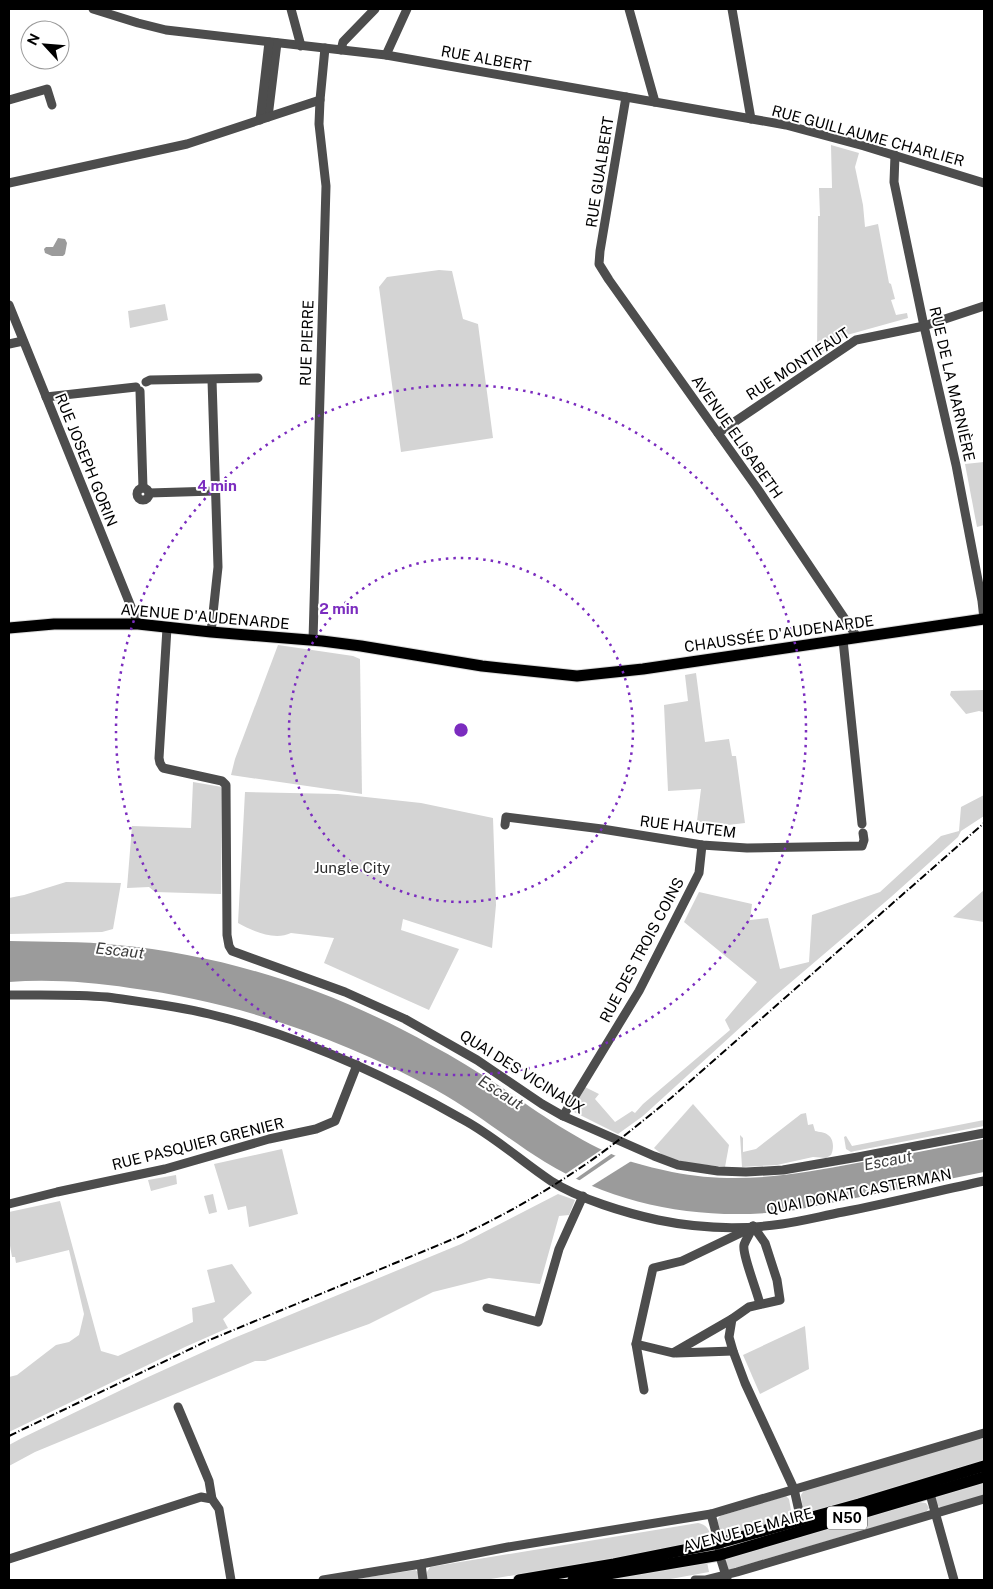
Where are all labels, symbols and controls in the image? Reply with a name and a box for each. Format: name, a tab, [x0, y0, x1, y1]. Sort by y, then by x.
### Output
north arrow	[20, 20, 70, 70]
text: N	[24, 31, 43, 48]
street label: RUE ALBERT	[440, 42, 533, 75]
street label: RUE GUILLAUME CHARLIER	[770, 102, 966, 169]
street label: RUE GUALBERT	[582, 115, 617, 229]
street label: RUE PIERRE	[297, 300, 316, 386]
street label: RUE DE LA MARNIÈRE	[926, 305, 979, 463]
street label: RUE MONTIFAUT	[743, 324, 853, 403]
street label: AVENUE ELISABETH	[689, 372, 786, 501]
street label: RUE JOSEPH GORIN	[52, 391, 121, 529]
text: 4 min	[197, 477, 237, 494]
text: 2 min	[319, 600, 359, 617]
street label: AVENUE D'AUDENARDE	[120, 601, 290, 632]
street label: CHAUSSÉE D'AUDENARDE	[683, 612, 875, 655]
centre of rings	[452, 721, 470, 739]
street label: RUE HAUTEM	[639, 812, 737, 841]
park label: Jungle City	[314, 859, 390, 876]
street label: RUE DES TROIS COINS	[596, 874, 687, 1025]
water label: Escaut	[95, 938, 145, 963]
street label: QUAI DES VICINAUX	[457, 1026, 588, 1117]
water label: Escaut	[475, 1071, 527, 1113]
street label: RUE PASQUIER GRENIER	[110, 1114, 286, 1173]
water label: Escaut	[862, 1146, 914, 1174]
street label: QUAI DONAT CASTERMAN	[765, 1165, 953, 1218]
street label: AVENUE DE MAIRE	[681, 1504, 815, 1555]
road number: N50	[827, 1506, 867, 1530]

